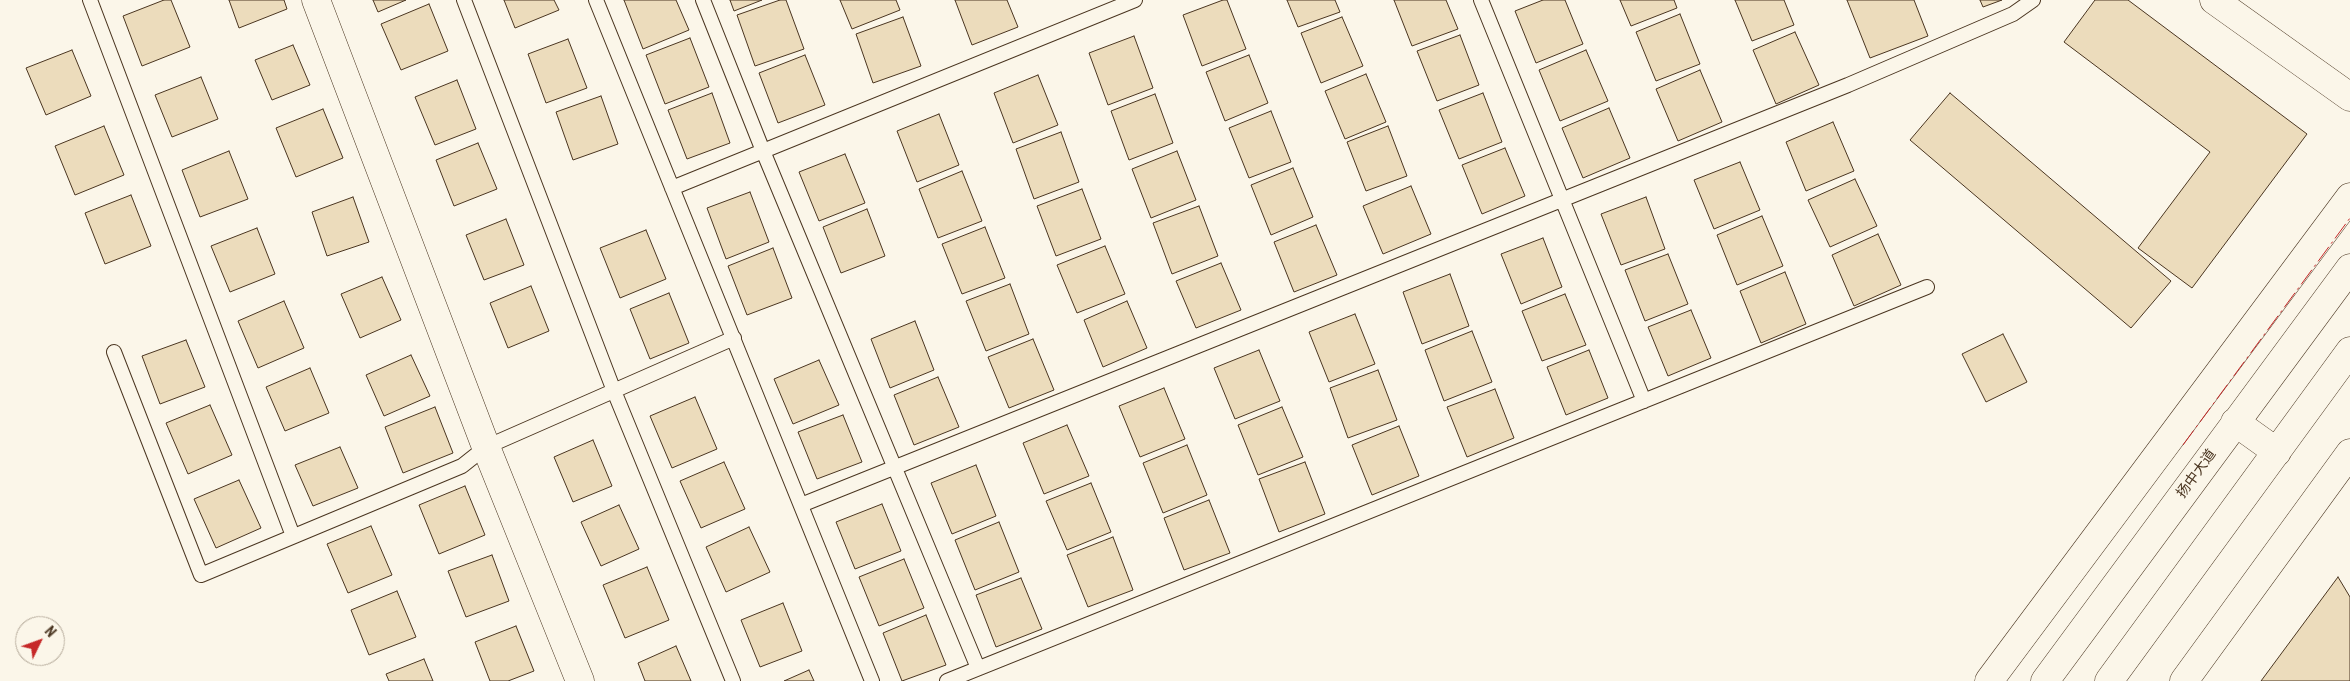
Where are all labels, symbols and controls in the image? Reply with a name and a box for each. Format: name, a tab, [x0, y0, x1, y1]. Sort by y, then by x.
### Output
street label: 扬中大道	[2174, 446, 2220, 502]
north arrow	[15, 616, 65, 666]
text: N	[42, 623, 59, 640]

